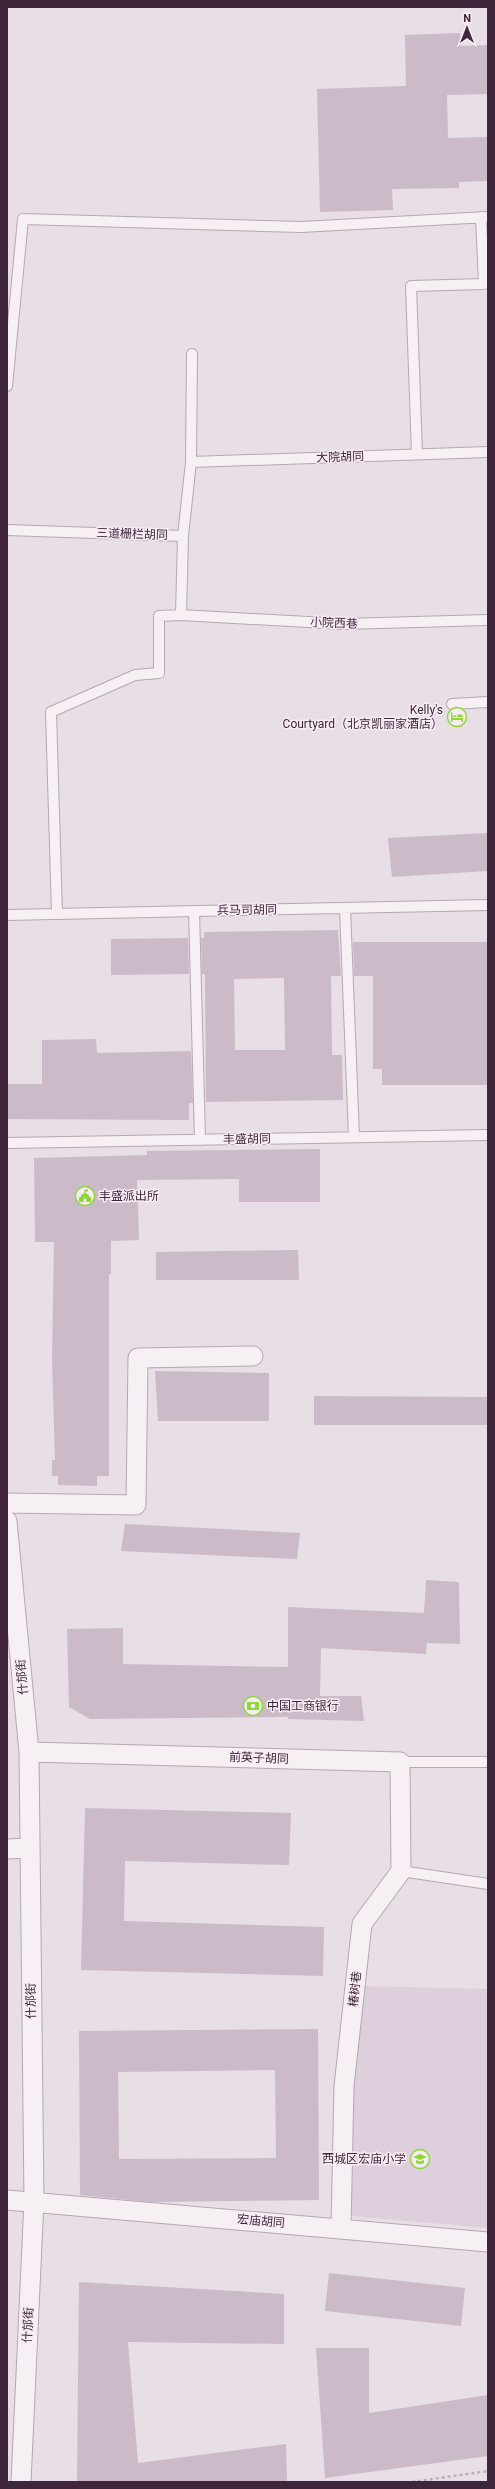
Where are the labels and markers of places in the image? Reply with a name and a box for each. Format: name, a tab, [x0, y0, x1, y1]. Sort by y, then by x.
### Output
place label: Kelly's Courtyard（北京凯丽家酒店）	[283, 703, 443, 731]
hotel icon: Kelly's Courtyard（北京凯丽家酒店）	[446, 706, 468, 728]
public building icon: 丰盛派出所	[74, 1185, 96, 1207]
place label: 丰盛派出所	[99, 1189, 159, 1203]
bank icon: 中国工商银行	[242, 1695, 264, 1717]
place label: 中国工商银行	[267, 1699, 339, 1713]
school or university icon: 西城区宏庙小学	[409, 2148, 431, 2170]
place label: 西城区宏庙小学	[322, 2152, 406, 2166]

